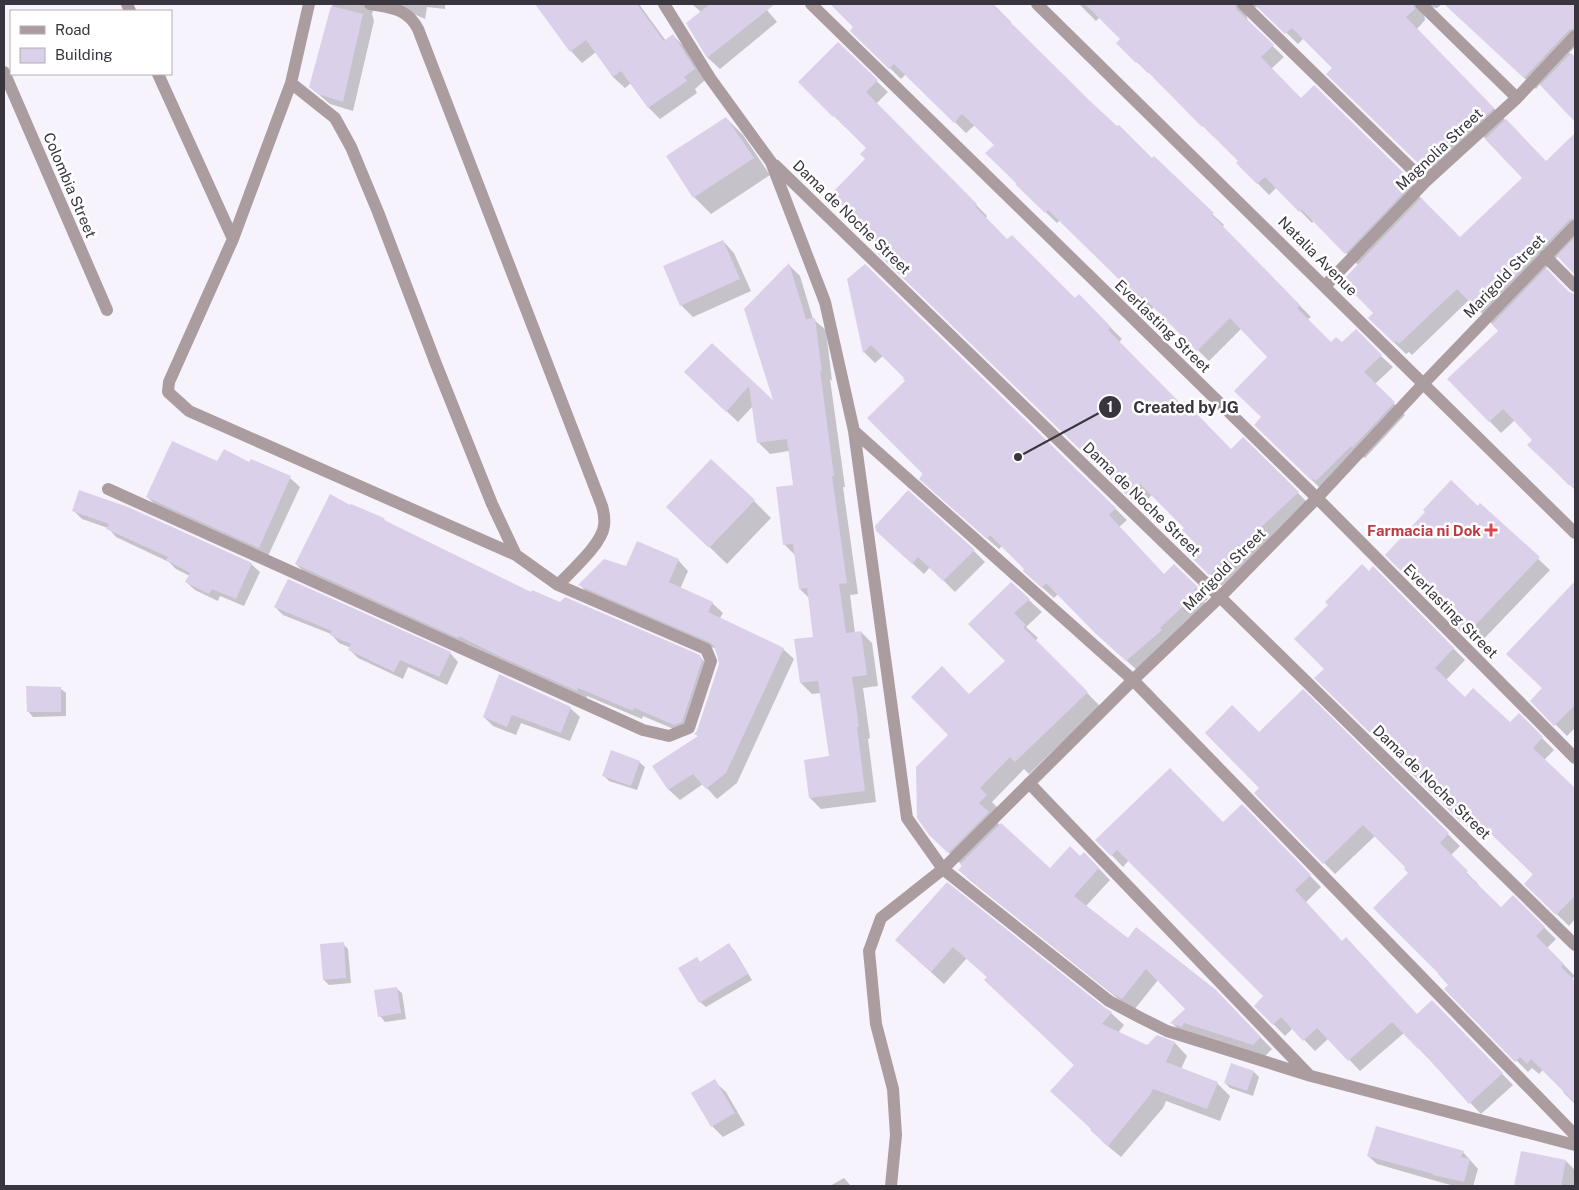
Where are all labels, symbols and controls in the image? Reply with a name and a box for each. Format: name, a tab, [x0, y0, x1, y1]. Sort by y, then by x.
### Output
legend	[10, 10, 172, 75]
text: Road	[55, 21, 91, 38]
text: Building	[55, 46, 113, 63]
street label: Magnolia Street	[1392, 105, 1486, 193]
street label: Colombia Street	[40, 130, 100, 240]
street label: Dama de Noche Street	[790, 156, 914, 278]
street label: Natalia Avenue	[1275, 213, 1361, 299]
street label: Marigold Street	[1460, 231, 1548, 321]
street label: Everlasting Street	[1112, 276, 1214, 376]
callout: Created by JG	[1098, 391, 1248, 422]
text: 1	[1107, 398, 1113, 415]
text: Created by JG	[1133, 398, 1239, 417]
street label: Dama de Noche Street	[1080, 438, 1204, 560]
place label: Farmacia ni Dok	[1367, 522, 1481, 539]
street label: Marigold Street	[1179, 524, 1269, 614]
marker: Farmacia ni Dok	[1485, 524, 1497, 536]
street label: Everlasting Street	[1400, 560, 1502, 662]
street label: Dama de Noche Street	[1370, 721, 1494, 843]

